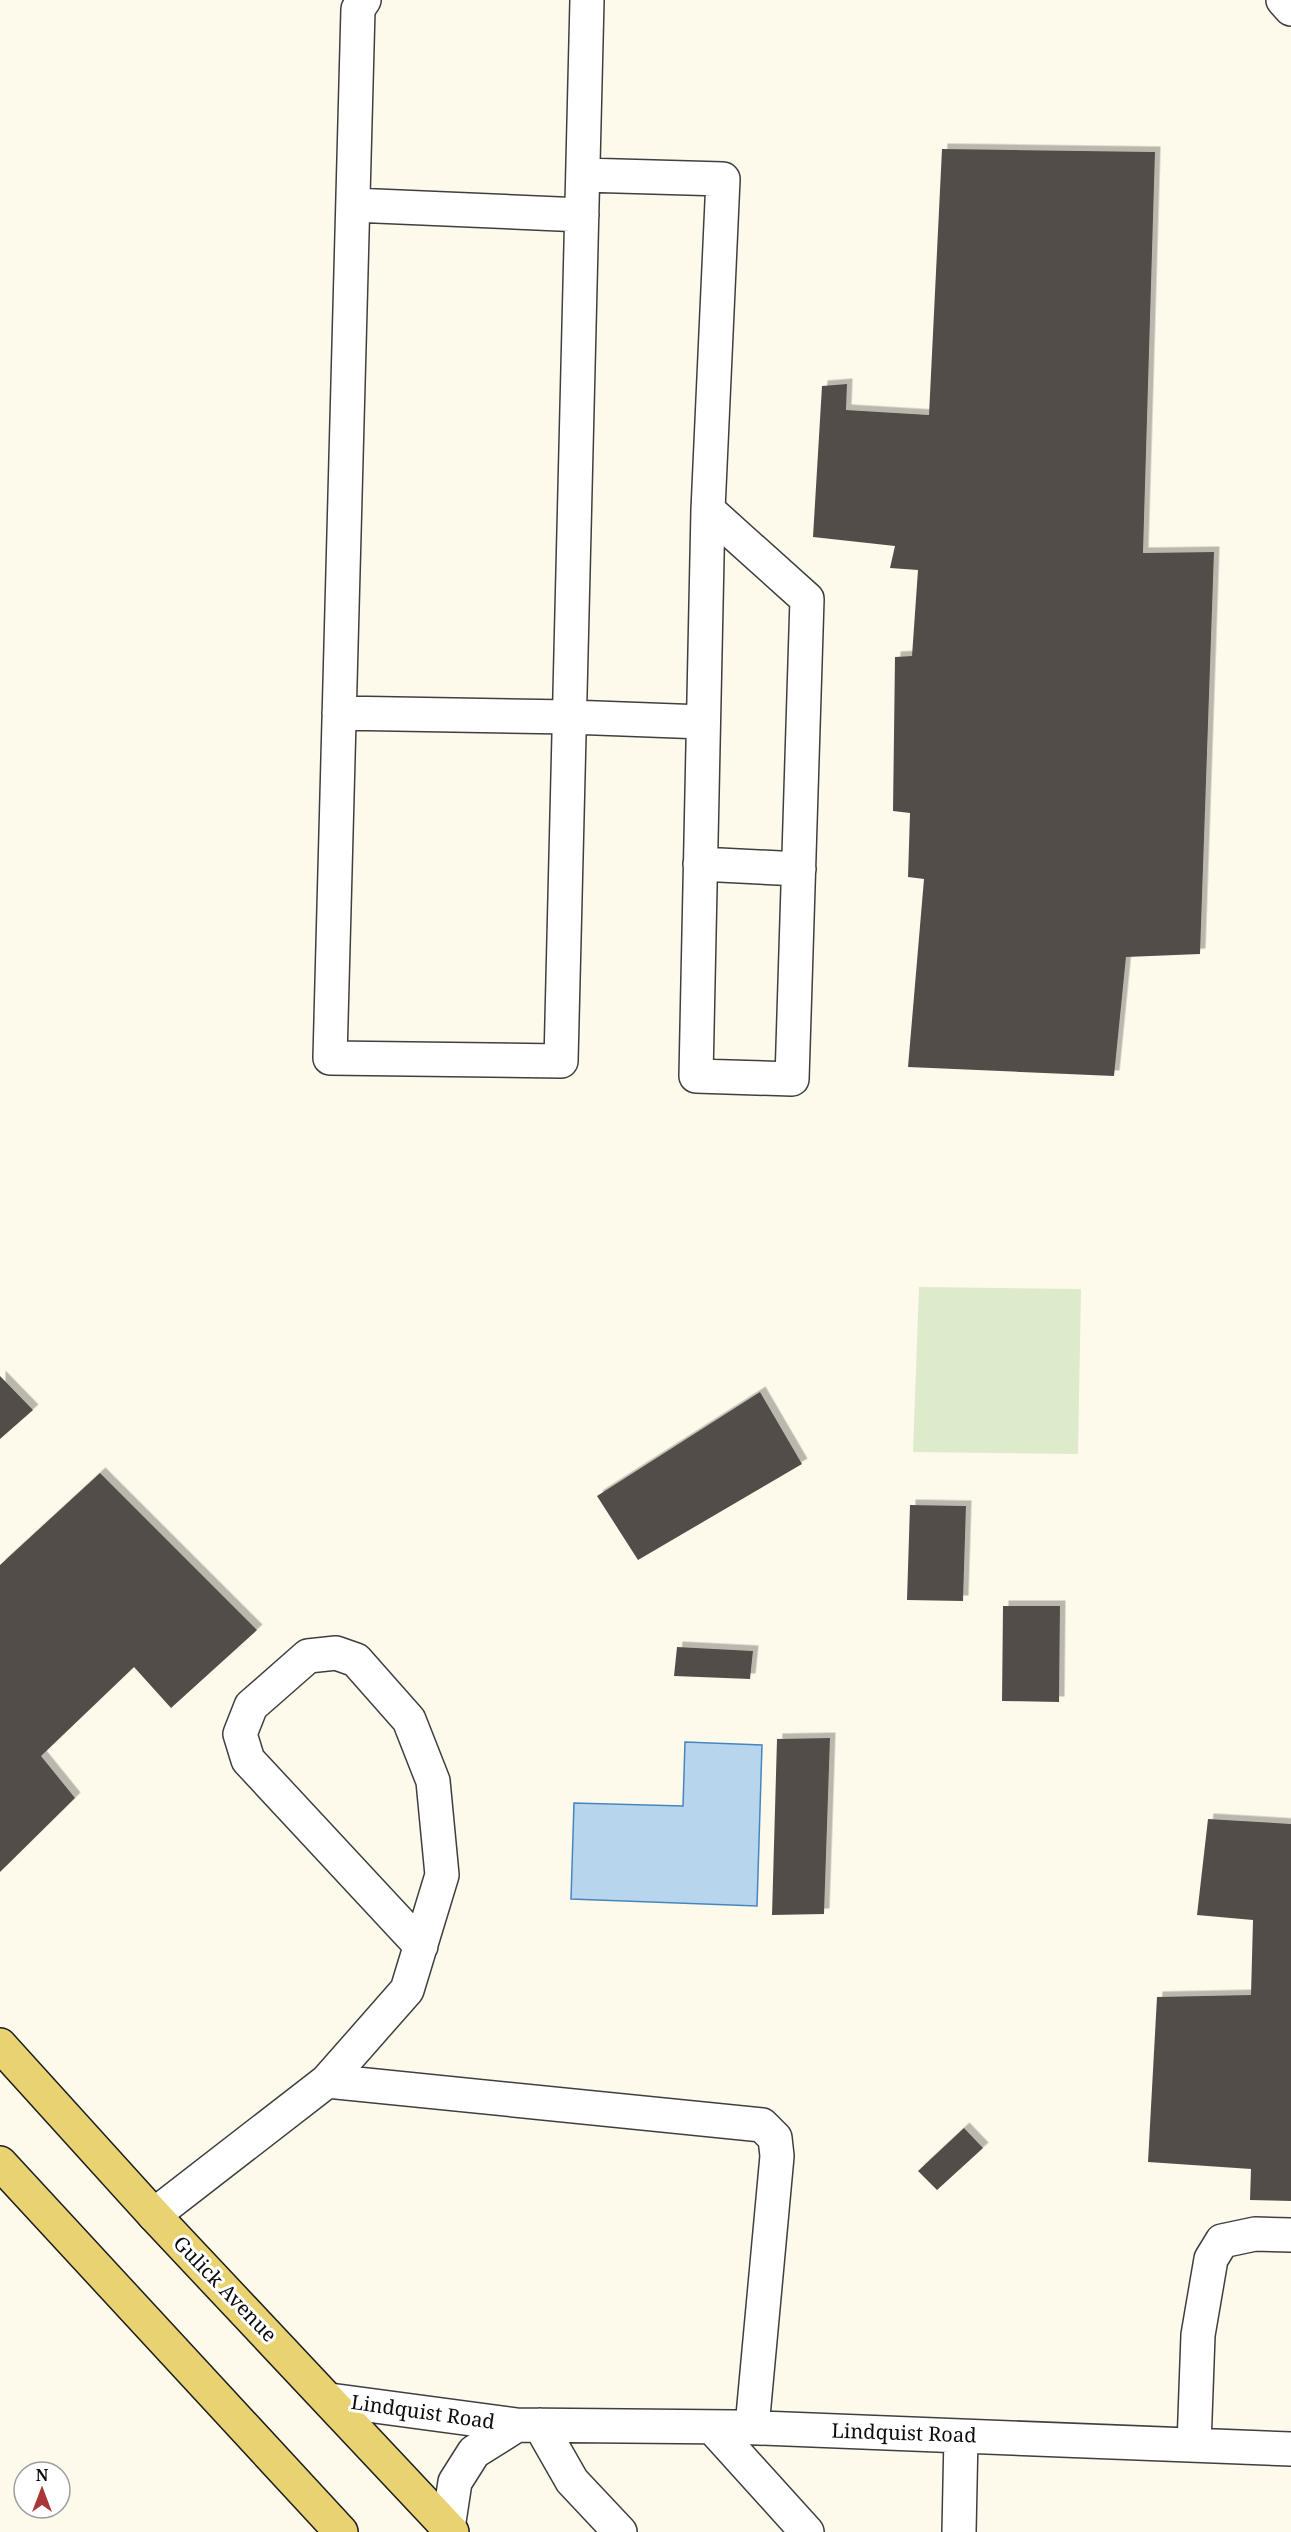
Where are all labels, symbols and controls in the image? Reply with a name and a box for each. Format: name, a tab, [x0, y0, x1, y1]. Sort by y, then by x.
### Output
street label: Gulick Avenue	[168, 2230, 283, 2348]
street label: Lindquist Road	[349, 2388, 497, 2435]
street label: Lindquist Road	[831, 2416, 977, 2449]
north arrow	[12, 2460, 72, 2520]
text: N	[36, 2464, 49, 2486]

